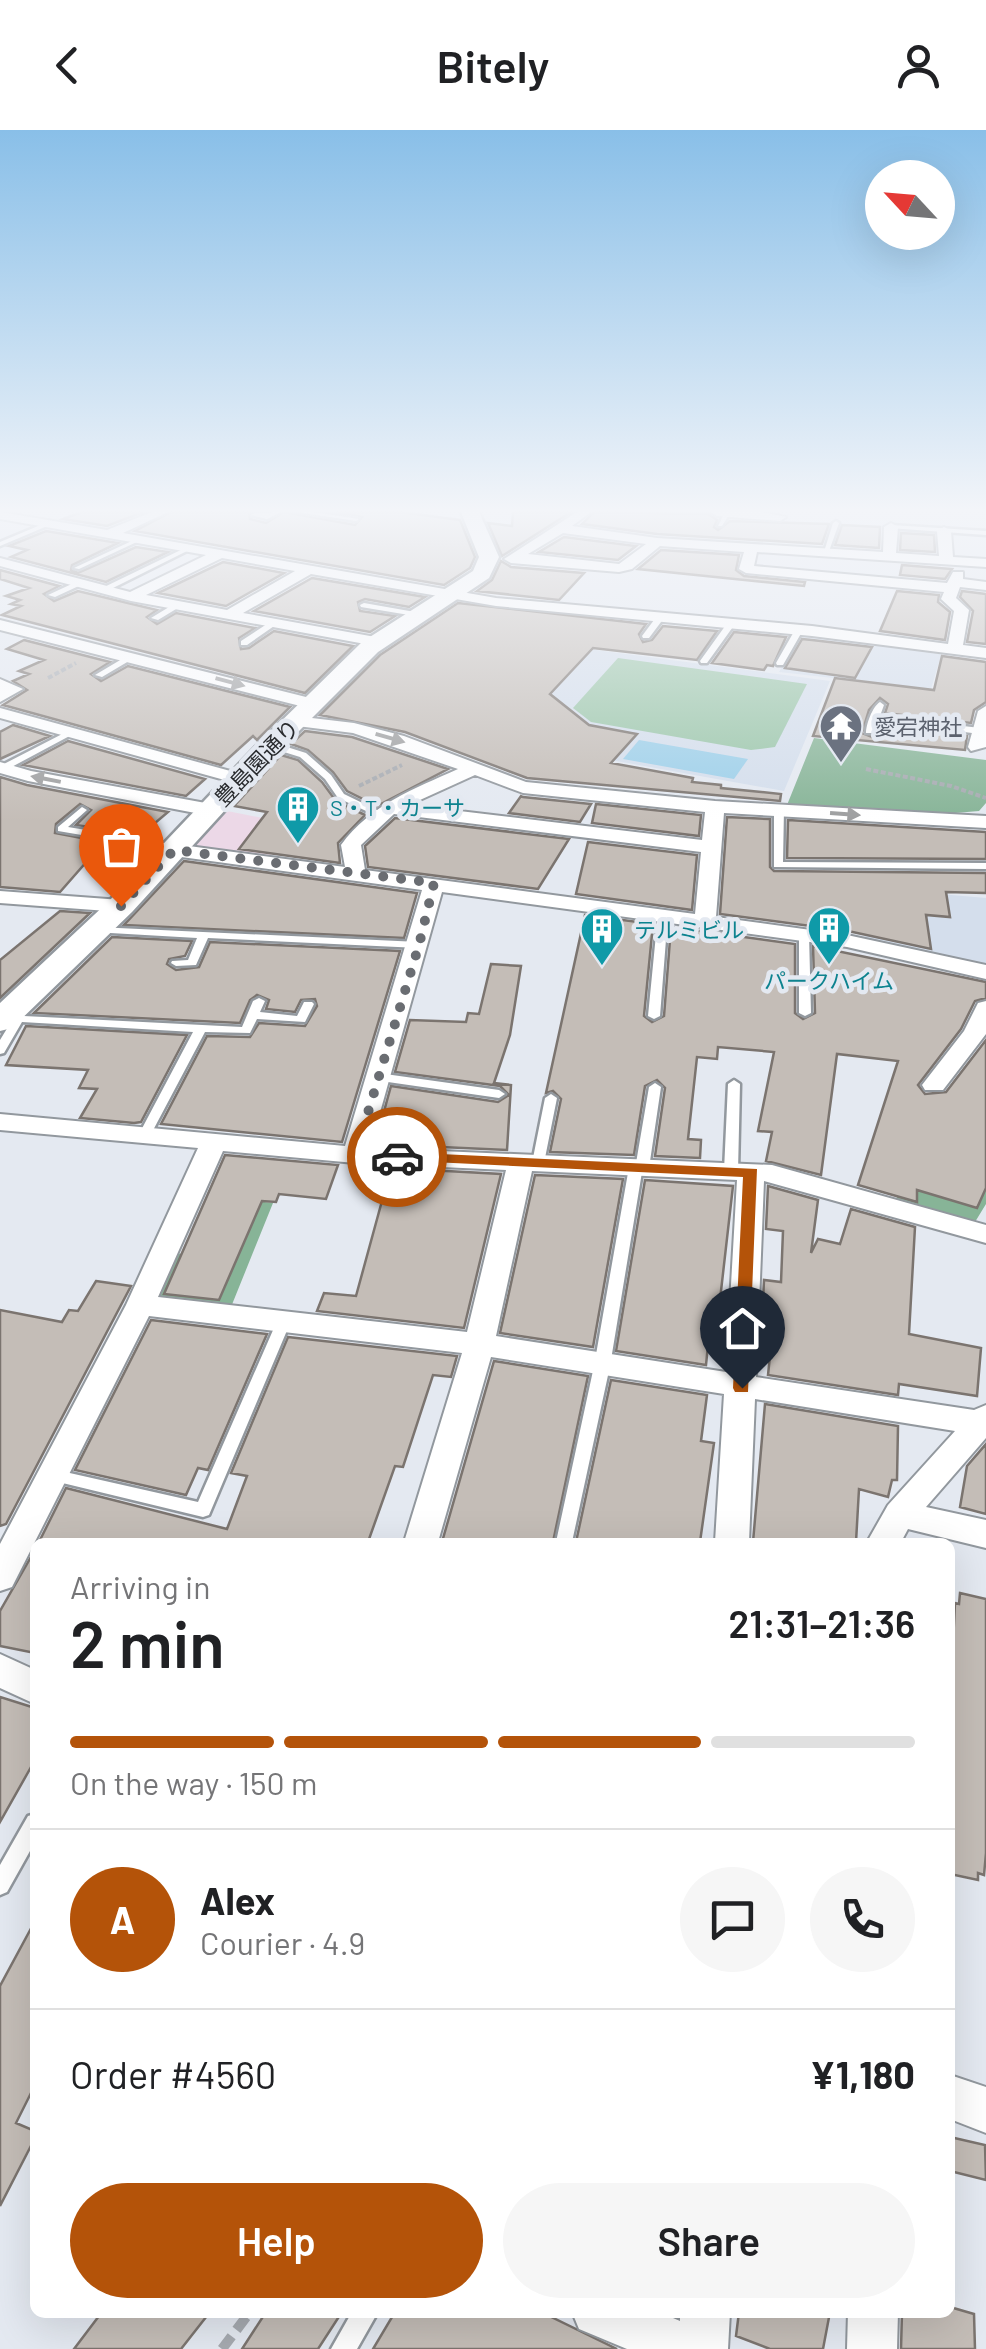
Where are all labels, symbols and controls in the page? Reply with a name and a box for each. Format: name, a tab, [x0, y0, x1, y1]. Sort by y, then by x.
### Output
icon: back	[40, 38, 95, 93]
text: Bitely	[437, 38, 549, 92]
icon: person	[891, 38, 946, 93]
north arrow	[865, 160, 955, 250]
map controls	[865, 160, 955, 250]
one-way arrow	[215, 675, 246, 691]
temple icon: 愛宕神社	[818, 703, 864, 764]
street label: 豊島園通り	[208, 713, 304, 811]
place label: 愛宕神社	[874, 713, 962, 739]
one-way arrow	[376, 731, 406, 746]
one-way arrow	[30, 771, 61, 787]
building icon: S・T・カーサ	[275, 784, 321, 845]
place label: S・T・カーサ	[330, 794, 465, 820]
pin	[79, 804, 164, 907]
one-way arrow	[830, 806, 862, 822]
icon: bag	[94, 819, 149, 874]
building icon: パークハイム	[806, 905, 852, 966]
building icon: テルミビル	[579, 906, 625, 967]
place label: テルミビル	[634, 916, 744, 942]
place label: パークハイム	[764, 967, 894, 993]
courier	[347, 1107, 447, 1207]
icon: car	[370, 1130, 425, 1185]
pin	[700, 1286, 785, 1389]
icon: home	[715, 1301, 770, 1356]
text: Arriving in	[70, 1567, 210, 1605]
text: 21:31–21:36	[729, 1600, 915, 1646]
text: 2 min	[70, 1603, 225, 1681]
text: On the way · 150 m	[70, 1763, 317, 1801]
button: chat	[680, 1867, 785, 1972]
button: phone	[810, 1867, 915, 1972]
text: Alex	[200, 1877, 275, 1923]
text: A	[110, 1896, 135, 1942]
text: Courier · 4.9	[200, 1923, 365, 1961]
text: Order #4560	[70, 2051, 276, 2097]
text: ¥1,180	[810, 2051, 915, 2097]
button: Help	[70, 2183, 483, 2298]
button: Share	[503, 2183, 915, 2298]

